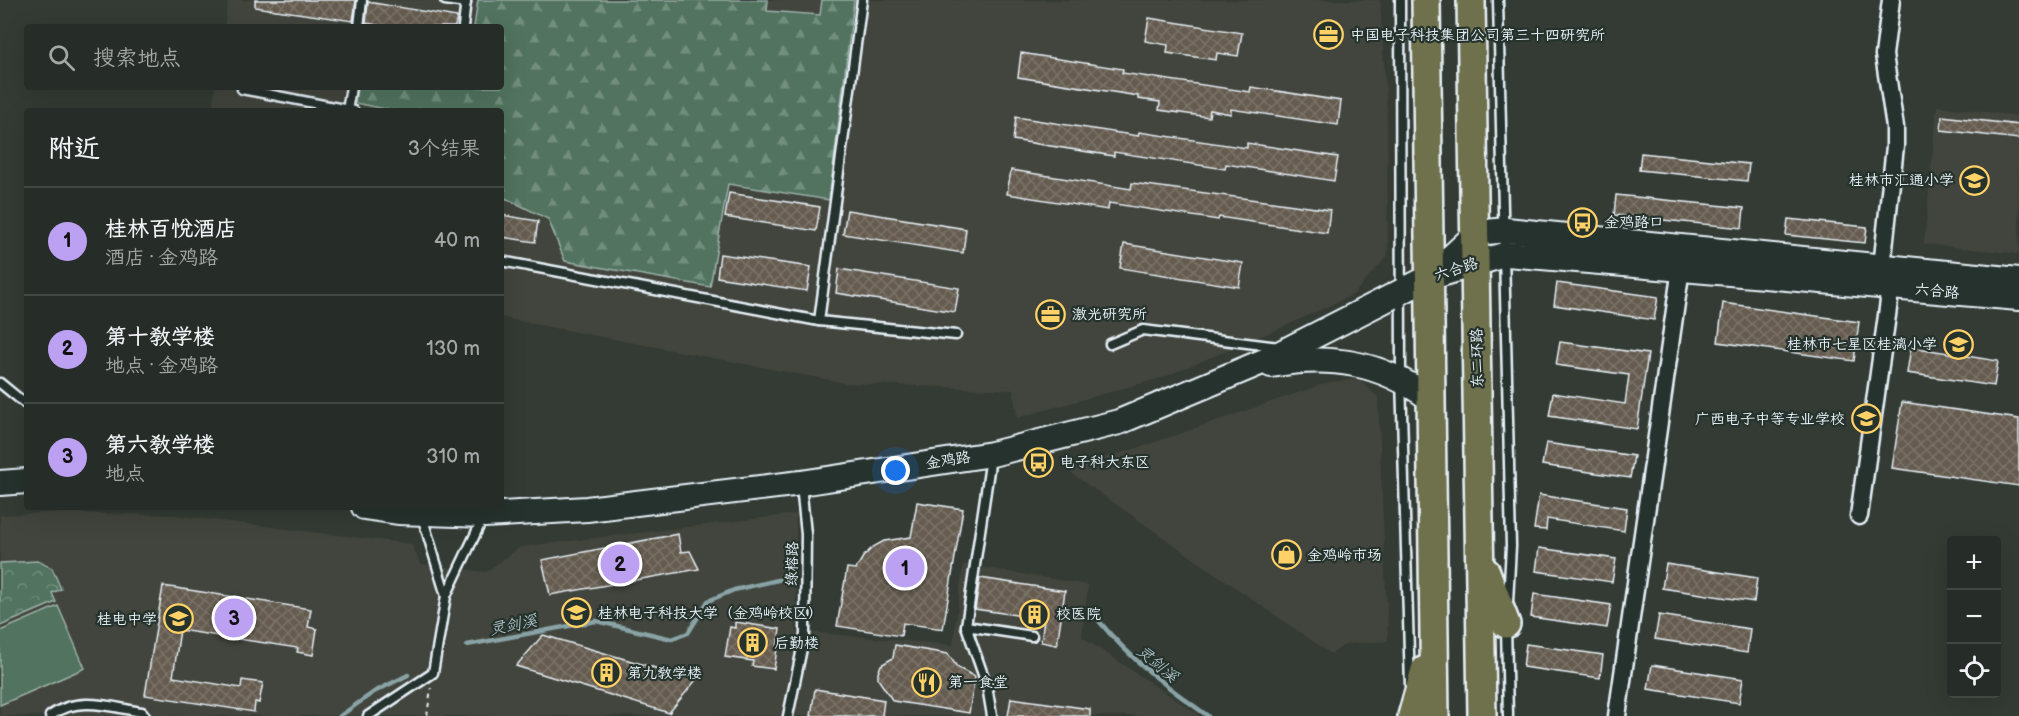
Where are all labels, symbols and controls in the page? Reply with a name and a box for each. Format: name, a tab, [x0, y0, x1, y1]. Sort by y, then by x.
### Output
office icon: 中国电子科技集团公司第三十四研究所	[1313, 19, 1345, 51]
search box	[24, 24, 504, 90]
place label: 中国电子科技集团公司第三十四研究所	[1350, 26, 1605, 45]
icon: search	[45, 41, 78, 74]
text: 搜索地点	[93, 45, 181, 72]
text: 附近	[48, 134, 100, 165]
text: 3个结果	[408, 137, 480, 161]
school or university icon: 桂林市汇通小学	[1959, 164, 1991, 196]
place label: 桂林市汇通小学	[1849, 171, 1954, 190]
bus stop icon: 金鸡路口	[1567, 206, 1599, 238]
place label: 金鸡路口	[1604, 213, 1664, 232]
text: 桂林百悦酒店	[105, 216, 237, 243]
text: 1	[63, 229, 72, 253]
text: 40 m	[434, 229, 480, 253]
text: 酒店 · 金鸡路	[105, 246, 218, 270]
street label: 六合路	[1432, 253, 1480, 285]
street label: 六合路	[1914, 280, 1960, 303]
office icon: 激光研究所	[1035, 298, 1067, 330]
place label: 激光研究所	[1072, 305, 1147, 324]
text: 第十教学楼	[105, 324, 215, 351]
street label: 东二环路	[1467, 328, 1488, 388]
school or university icon: 桂林市七星区桂漓小学	[1942, 328, 1974, 360]
place label: 桂林市七星区桂漓小学	[1787, 335, 1937, 354]
text: 2	[62, 337, 73, 361]
text: 130 m	[426, 337, 480, 361]
text: 地点 · 金鸡路	[105, 354, 218, 378]
school or university icon: 广西电子中等专业学校	[1850, 403, 1882, 435]
place label: 广西电子中等专业学校	[1695, 410, 1845, 429]
text: 第六教学楼	[105, 432, 215, 459]
text: 3	[62, 445, 73, 469]
text: 310 m	[426, 445, 480, 469]
bus stop icon: 电子科大东区	[1023, 446, 1055, 478]
street label: 金鸡路	[924, 448, 972, 473]
place label: 电子科大东区	[1060, 453, 1150, 472]
your location	[881, 456, 910, 485]
text: 地点	[105, 462, 145, 486]
map controls	[1947, 536, 2001, 698]
button: +	[1947, 536, 2001, 590]
shop icon: 金鸡岭市场	[1270, 539, 1302, 571]
street label: 绿榕路	[783, 541, 802, 587]
pin: 2	[600, 542, 640, 586]
pin: 1	[886, 546, 924, 590]
place label: 金鸡岭市场	[1307, 546, 1382, 565]
button: −	[1947, 590, 2001, 644]
pin: 3	[214, 596, 254, 640]
school or university icon: 桂林电子科技大学（金鸡岭校区）	[561, 597, 593, 629]
building icon: 校医院	[1019, 598, 1051, 630]
school or university icon: 桂电中学	[162, 603, 194, 635]
place label: 桂林电子科技大学（金鸡岭校区）	[598, 604, 823, 623]
place label: 校医院	[1056, 605, 1101, 624]
place label: 桂电中学	[97, 610, 157, 629]
water label: 灵剑溪	[488, 611, 540, 639]
building icon: 后勤楼	[737, 627, 769, 659]
place label: 后勤楼	[774, 634, 819, 653]
water label: 灵剑溪	[1133, 641, 1182, 687]
button: locate	[1947, 644, 2001, 698]
building icon: 第九教学楼	[590, 657, 622, 689]
place label: 第九教学楼	[627, 664, 702, 683]
restaurant icon: 第一食堂	[911, 666, 943, 698]
place label: 第一食堂	[948, 673, 1008, 692]

